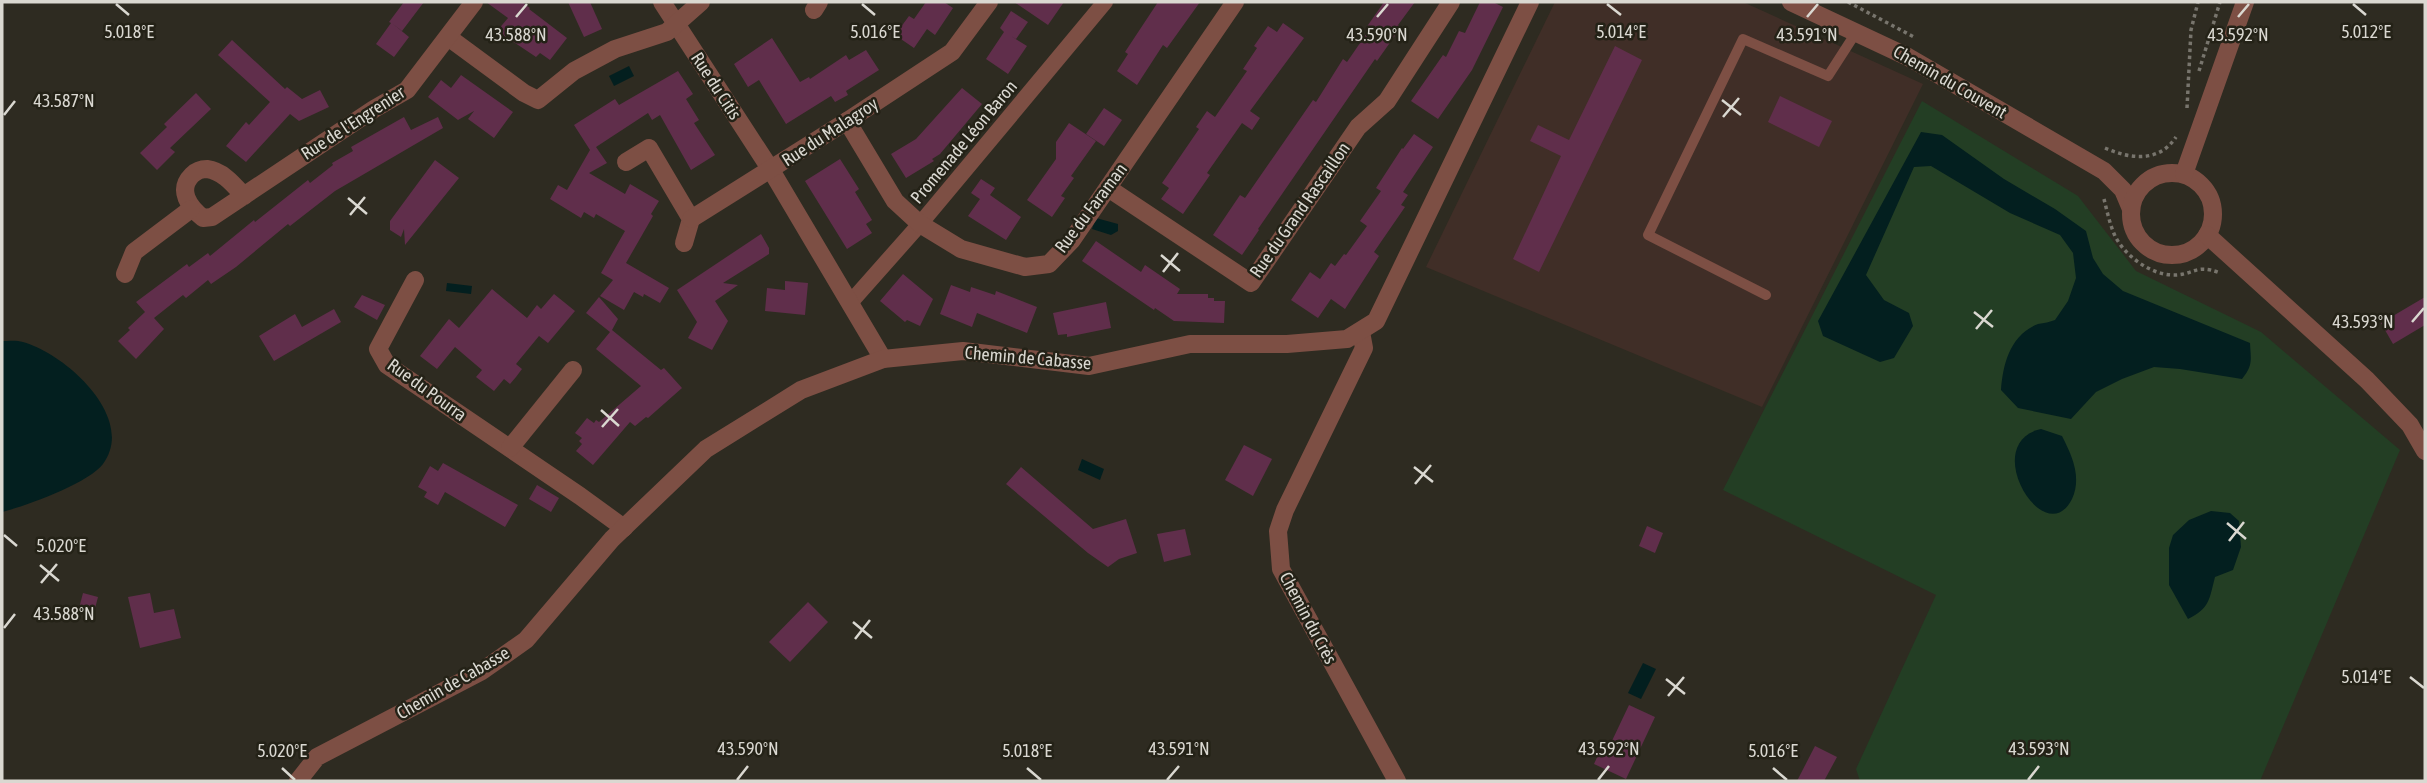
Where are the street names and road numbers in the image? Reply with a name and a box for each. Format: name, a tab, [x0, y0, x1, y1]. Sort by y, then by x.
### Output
street label: Chemin du Couvent	[1890, 41, 2011, 123]
street label: Rue du Citis	[687, 48, 746, 123]
street label: Promenade Léon Baron	[906, 76, 1021, 207]
street label: Rue de l'Engrenier	[297, 81, 409, 164]
street label: Rue du Malagroy	[778, 93, 882, 170]
street label: Rue du Grand Rascaillon	[1245, 138, 1354, 281]
street label: Rue du Faraman	[1050, 159, 1131, 257]
street label: Chemin de Cabasse	[964, 342, 1092, 373]
street label: Rue du Pourra	[384, 354, 471, 425]
street label: Chemin du Crès	[1275, 568, 1341, 667]
street label: Chemin de Cabasse	[393, 642, 513, 723]

